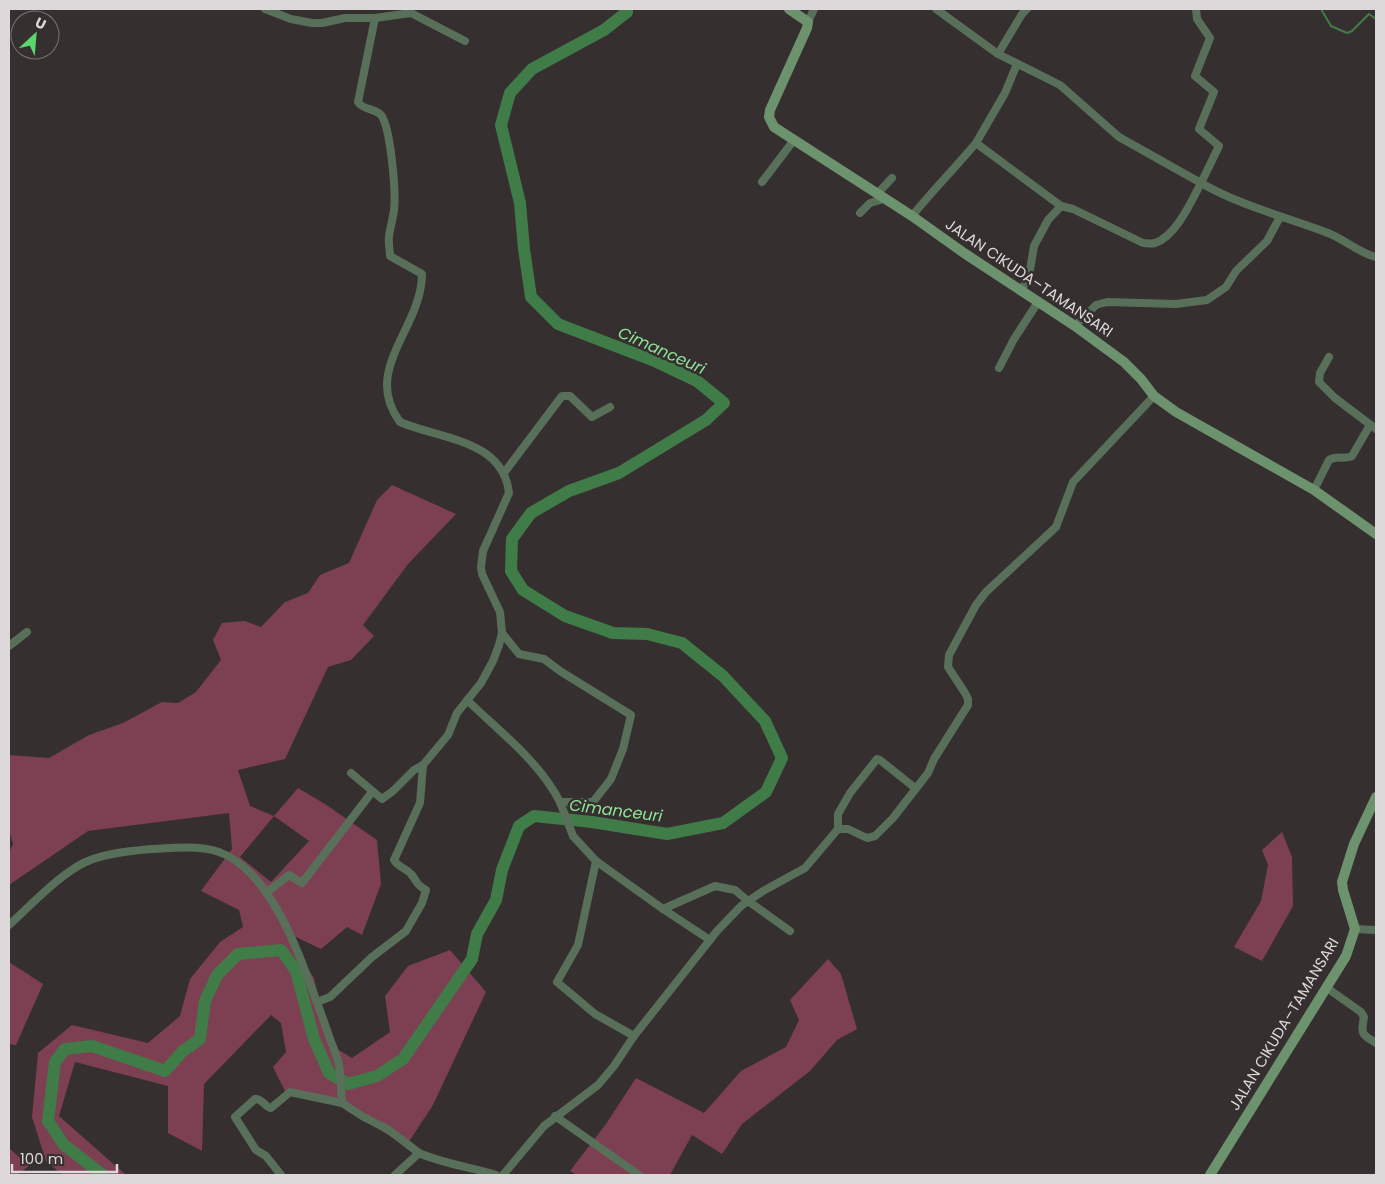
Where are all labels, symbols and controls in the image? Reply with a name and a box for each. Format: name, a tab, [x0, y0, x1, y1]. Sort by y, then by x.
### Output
north arrow	[10, 10, 60, 60]
text: U	[32, 12, 50, 35]
street label: JALAN CIKUDA–TAMANSARI	[941, 214, 1117, 342]
water label: Cimanceuri	[614, 321, 710, 380]
water label: Cimanceuri	[568, 793, 665, 828]
street label: JALAN CIKUDA–TAMANSARI	[1224, 933, 1344, 1114]
scale bar	[12, 1142, 118, 1174]
text: 100 m	[20, 1148, 63, 1169]

